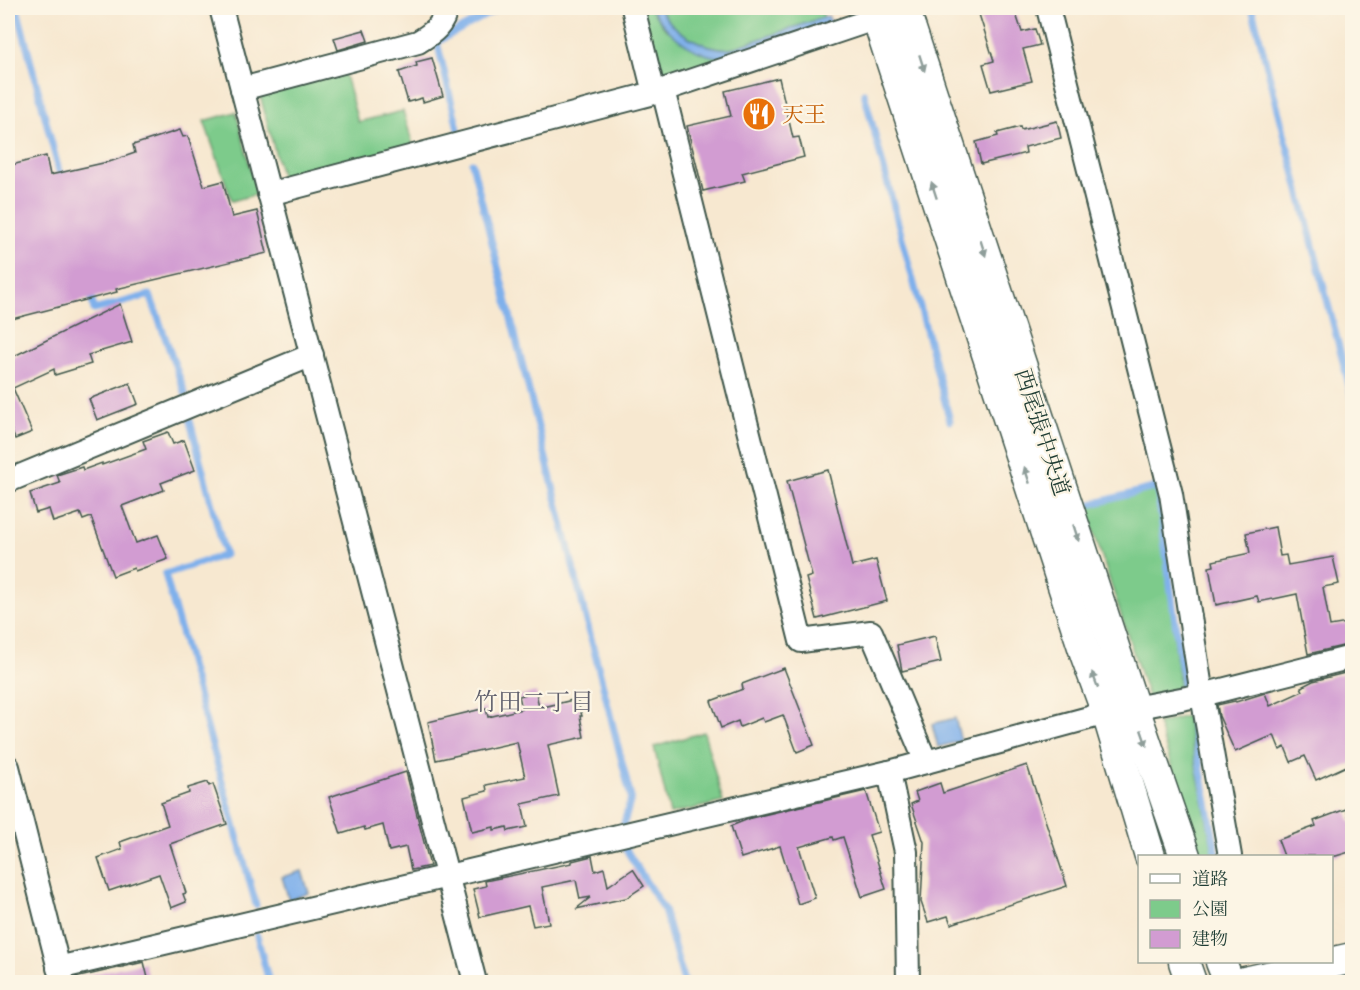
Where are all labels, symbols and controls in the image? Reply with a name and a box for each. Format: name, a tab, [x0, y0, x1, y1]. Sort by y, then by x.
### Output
one-way arrow	[918, 54, 927, 72]
restaurant icon: 天王	[741, 96, 777, 132]
place label: 天王	[782, 102, 826, 129]
one-way arrow	[928, 181, 938, 199]
one-way arrow	[978, 239, 988, 257]
street label: 西尾張中央道	[1008, 366, 1075, 499]
one-way arrow	[1022, 466, 1031, 484]
one-way arrow	[1072, 524, 1081, 542]
one-way arrow	[1090, 671, 1100, 689]
district label: 竹田二丁目	[474, 688, 594, 718]
one-way arrow	[1140, 730, 1149, 748]
legend	[1138, 855, 1333, 963]
text: 道路	[1192, 868, 1228, 891]
text: 公園	[1192, 898, 1228, 921]
text: 建物	[1192, 928, 1228, 951]

